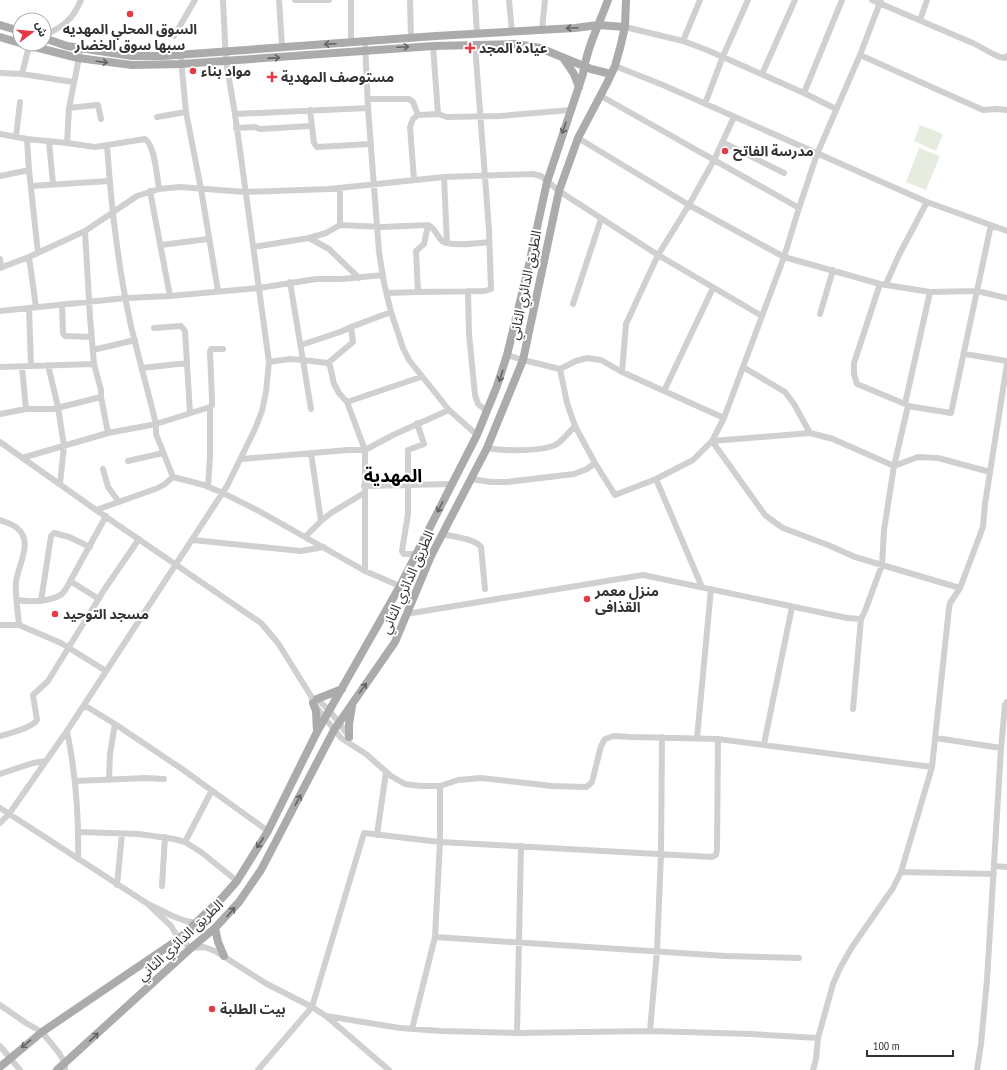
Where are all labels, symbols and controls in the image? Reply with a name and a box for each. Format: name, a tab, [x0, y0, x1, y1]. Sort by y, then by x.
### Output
marker: السوق المحلي المهديه سبها سوق الخضار	[125, 9, 135, 19]
north arrow	[12, 12, 52, 52]
text: ش	[33, 20, 50, 38]
place label: السوق المحلي المهديه سبها سوق الخضار	[63, 20, 197, 54]
one-way arrow	[566, 24, 579, 32]
place label: عيادة المجد	[479, 39, 548, 57]
one-way arrow	[324, 41, 337, 48]
marker: عيادة المجد	[464, 42, 476, 54]
one-way arrow	[396, 44, 409, 51]
one-way arrow	[267, 54, 280, 61]
one-way arrow	[95, 58, 108, 66]
place label: مواد بناء	[201, 62, 251, 80]
marker: مواد بناء	[188, 66, 198, 76]
place label: مستوصف المهدية	[281, 68, 394, 86]
marker: مستوصف المهدية	[266, 71, 278, 83]
one-way arrow	[560, 122, 568, 134]
place label: مدرسة الفاتح	[733, 142, 814, 161]
marker: مدرسة الفاتح	[720, 146, 730, 156]
street label: الطريق الدائري الثاني	[505, 229, 548, 342]
one-way arrow	[496, 370, 504, 382]
district label: المهدية	[364, 464, 422, 487]
one-way arrow	[436, 500, 443, 512]
street label: الطريق الدائري الثاني	[376, 527, 440, 638]
place label: منزل معمر القذافى	[594, 582, 659, 616]
marker: منزل معمر القذافى	[582, 594, 592, 604]
place label: مسجد التوحيد	[63, 605, 149, 623]
marker: مسجد التوحيد	[50, 609, 60, 619]
one-way arrow	[358, 683, 367, 694]
one-way arrow	[294, 795, 302, 807]
one-way arrow	[256, 837, 264, 848]
street label: الطريق الدائري الثاني	[133, 895, 228, 986]
one-way arrow	[226, 906, 235, 917]
place label: بيت الطلبة	[220, 1000, 286, 1018]
marker: بيت الطلبة	[207, 1004, 217, 1014]
scale bar	[867, 1032, 953, 1058]
one-way arrow	[88, 1033, 98, 1042]
text: 100 m	[873, 1038, 900, 1053]
one-way arrow	[20, 1040, 31, 1049]

